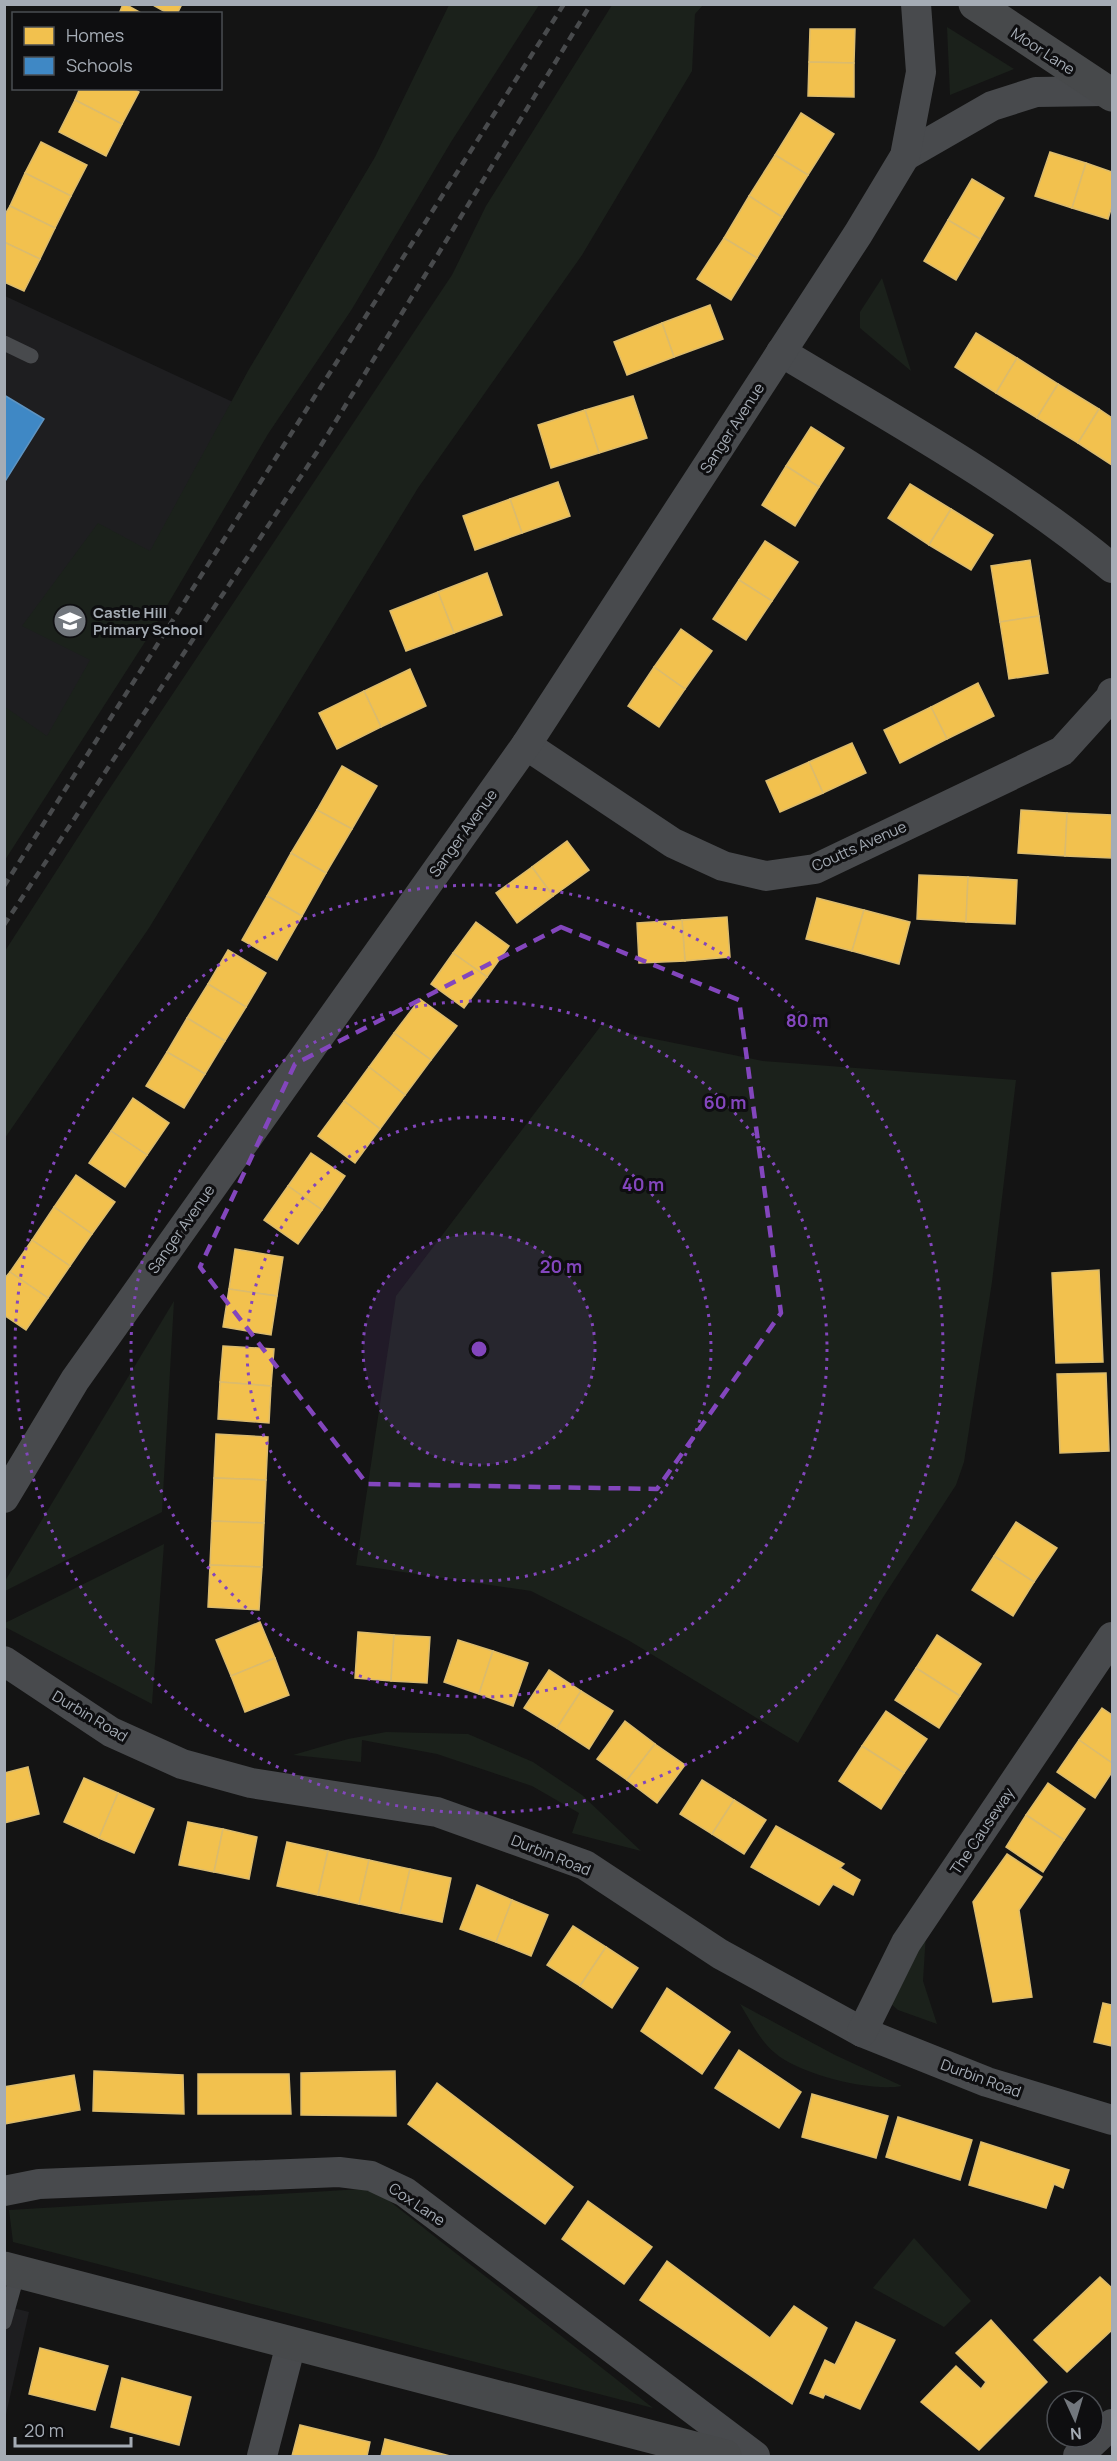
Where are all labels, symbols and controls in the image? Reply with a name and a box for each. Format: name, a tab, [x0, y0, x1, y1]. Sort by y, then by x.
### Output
legend	[12, 12, 222, 90]
street label: Moor Lane	[1007, 22, 1079, 80]
text: Homes	[66, 23, 124, 47]
text: Schools	[66, 53, 133, 77]
street label: Sanger Avenue	[695, 379, 769, 477]
place label: Castle Hill Primary School	[93, 602, 203, 640]
school or university icon: Castle Hill Primary School	[52, 603, 88, 639]
street label: Sanger Avenue	[424, 785, 502, 881]
street label: Coutts Avenue	[808, 816, 910, 876]
text: 80 m	[786, 1008, 828, 1032]
text: 60 m	[704, 1090, 746, 1114]
text: 40 m	[622, 1172, 664, 1196]
street label: Sanger Avenue	[143, 1180, 220, 1278]
text: 20 m	[540, 1254, 582, 1278]
centre of rings	[469, 1339, 489, 1359]
street label: Durbin Road	[48, 1685, 132, 1747]
street label: The Causeway	[945, 1783, 1019, 1879]
street label: Durbin Road	[508, 1829, 594, 1881]
street label: Durbin Road	[938, 2054, 1024, 2102]
street label: Cox Lane	[385, 2177, 450, 2231]
north arrow	[1045, 2389, 1105, 2449]
scale bar	[15, 2410, 130, 2448]
text: 20 m	[24, 2418, 64, 2442]
text: N	[1070, 2423, 1083, 2445]

